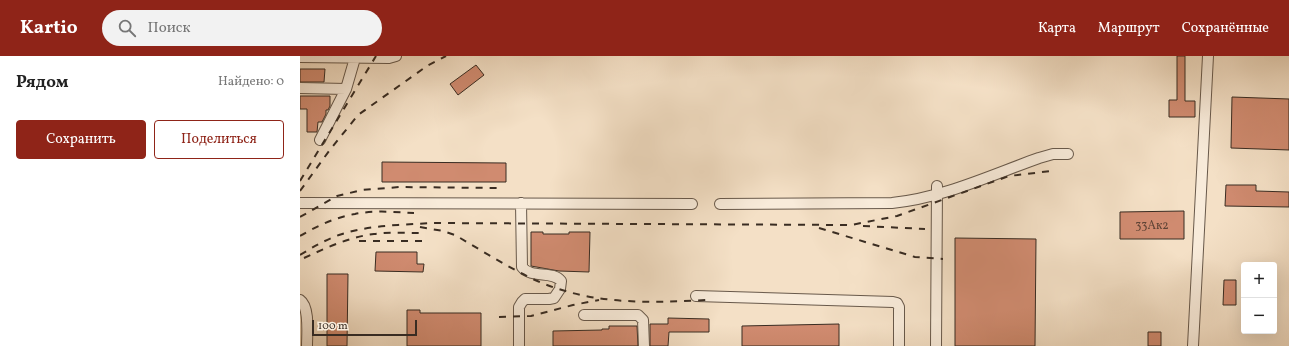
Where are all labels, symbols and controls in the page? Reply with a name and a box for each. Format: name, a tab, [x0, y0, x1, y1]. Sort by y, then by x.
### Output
search box	[102, 10, 382, 46]
text: Kartio	[20, 15, 78, 41]
icon: search	[116, 17, 138, 39]
text: Поиск	[148, 18, 191, 39]
text: Карта	[1038, 19, 1076, 38]
text: Маршрут	[1098, 19, 1160, 38]
text: Сохранённые	[1182, 19, 1269, 38]
text: Рядом	[16, 71, 69, 94]
text: Найдено: 0	[218, 73, 284, 91]
button: Сохранить	[16, 120, 146, 159]
button: Поделиться	[154, 120, 284, 159]
house number: 33Ак2	[1135, 218, 1169, 234]
map controls	[1241, 262, 1277, 334]
button: +	[1241, 262, 1277, 298]
button: −	[1241, 298, 1277, 334]
scale bar	[312, 318, 417, 337]
text: 100 m	[318, 319, 348, 334]

